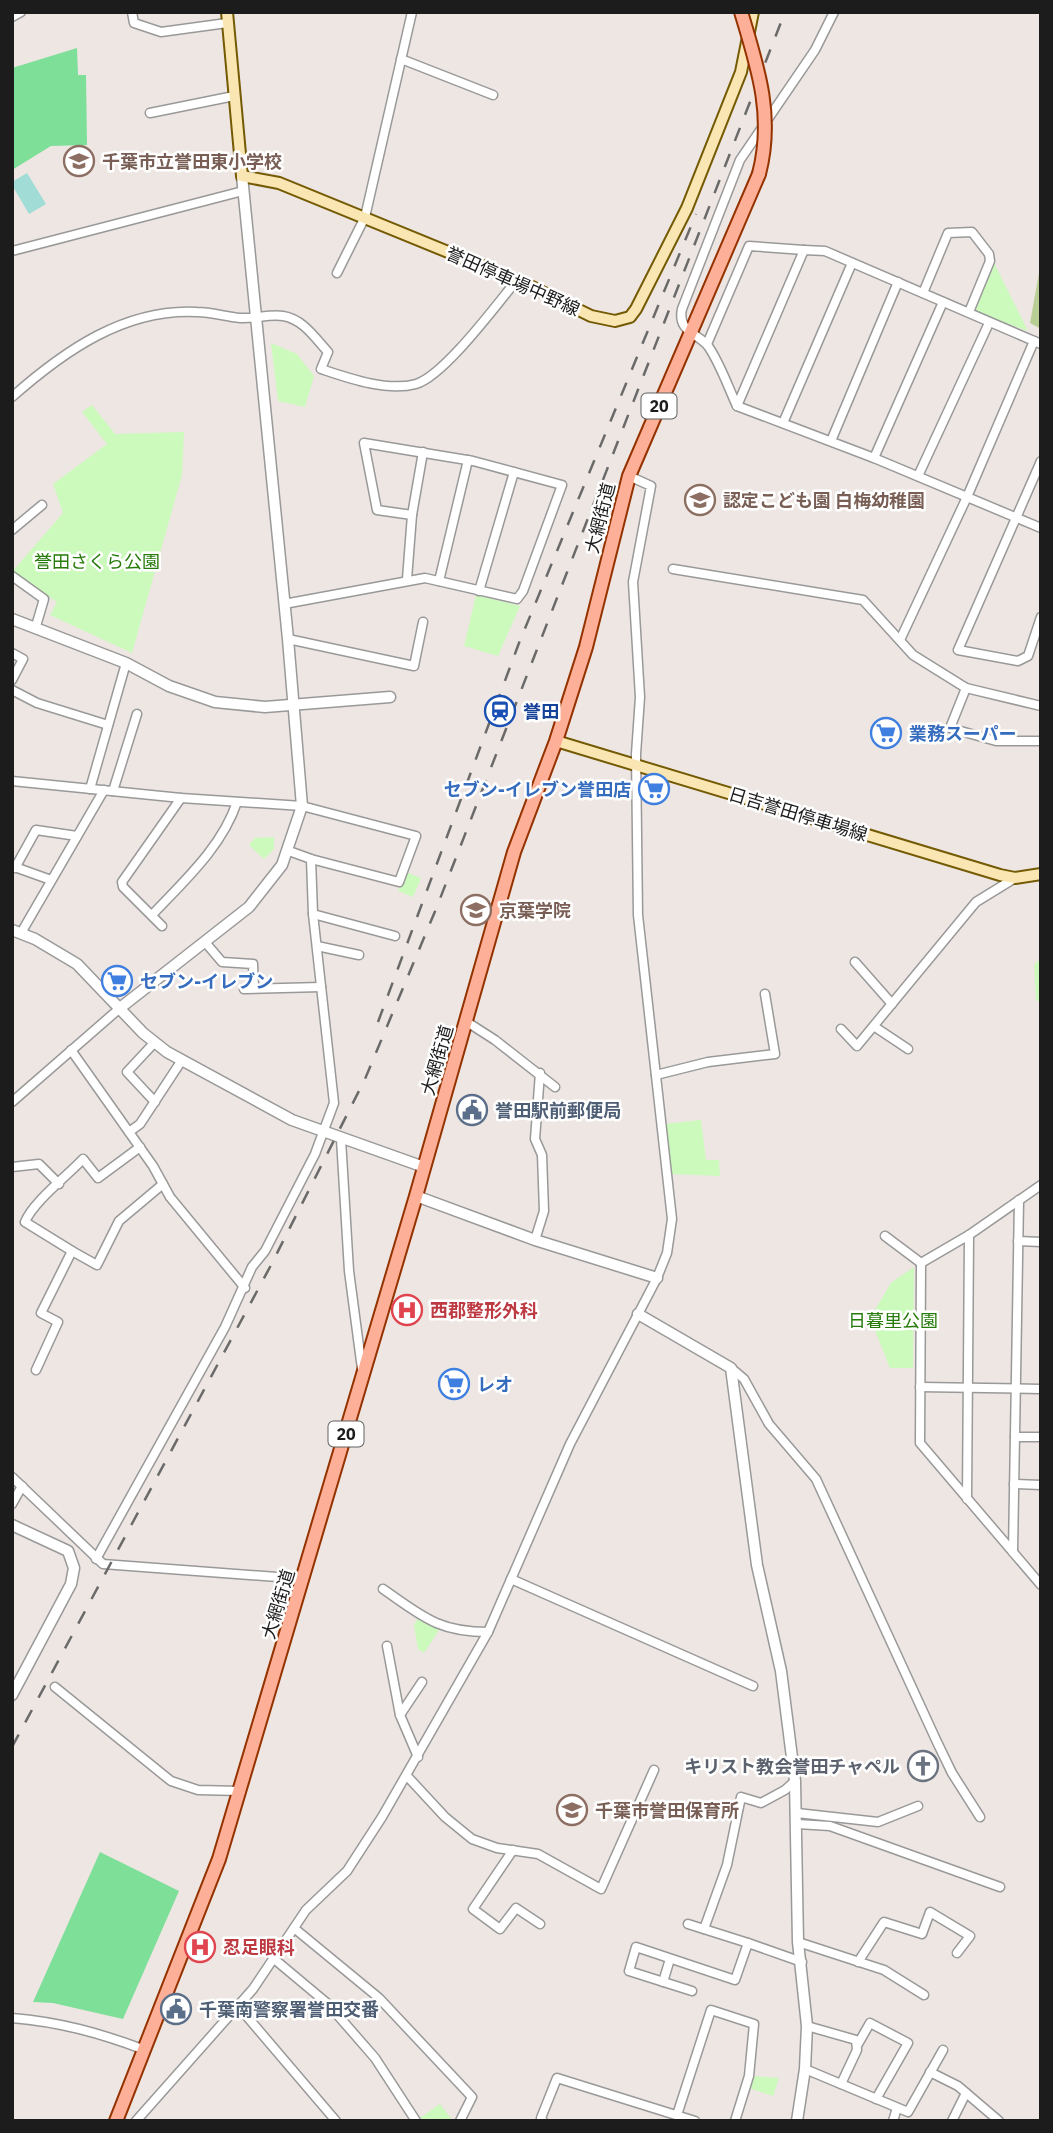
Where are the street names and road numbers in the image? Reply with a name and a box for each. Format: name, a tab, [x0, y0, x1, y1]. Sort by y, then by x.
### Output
street label: 誉田停車場中野線	[443, 241, 583, 321]
road number: 20	[642, 394, 676, 418]
street label: 大網街道	[580, 480, 620, 556]
street label: 日吉誉田停車場線	[726, 782, 870, 846]
street label: 大網街道	[416, 1022, 458, 1098]
road number: 20	[328, 1422, 364, 1446]
street label: 大網街道	[256, 1566, 300, 1642]

